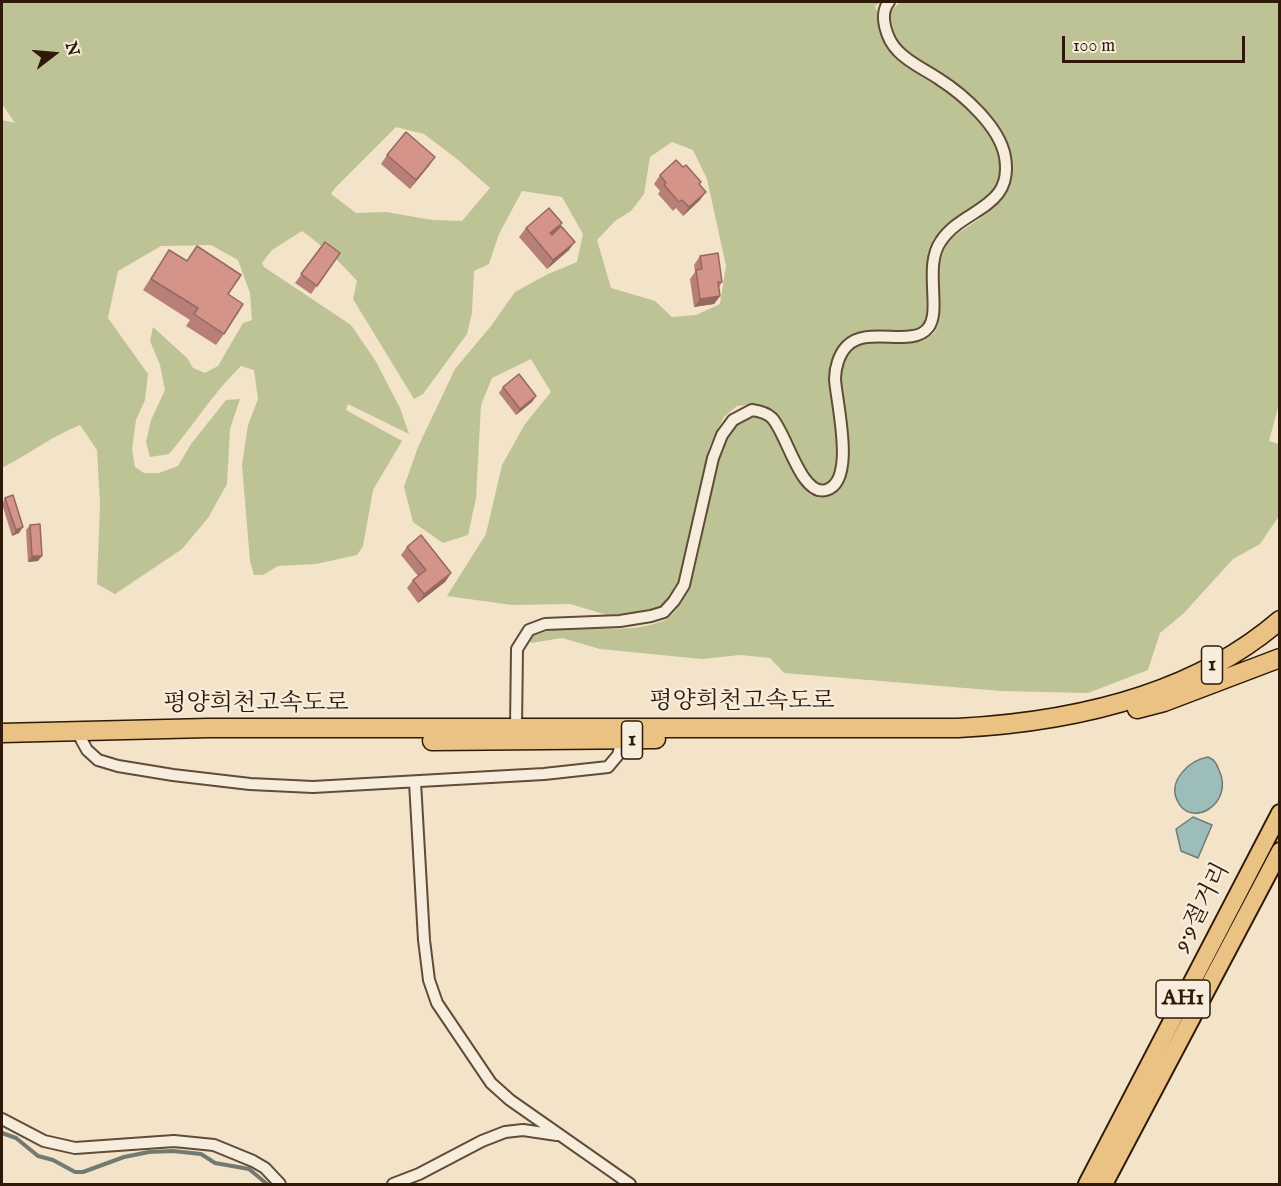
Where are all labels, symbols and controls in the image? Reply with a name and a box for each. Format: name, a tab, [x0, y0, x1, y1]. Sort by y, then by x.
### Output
north arrow	[24, 24, 84, 84]
scale bar	[1065, 24, 1248, 62]
text: 100 m	[1073, 35, 1115, 58]
text: N	[60, 40, 83, 58]
road number: 1	[1202, 646, 1222, 684]
street label: 평양희천고속도로	[649, 689, 835, 717]
street label: 평양희천고속도로	[163, 691, 349, 719]
road number: 1	[622, 721, 642, 759]
street label: 9·9절거리	[1168, 859, 1238, 957]
road number: AH1	[1156, 980, 1210, 1018]

